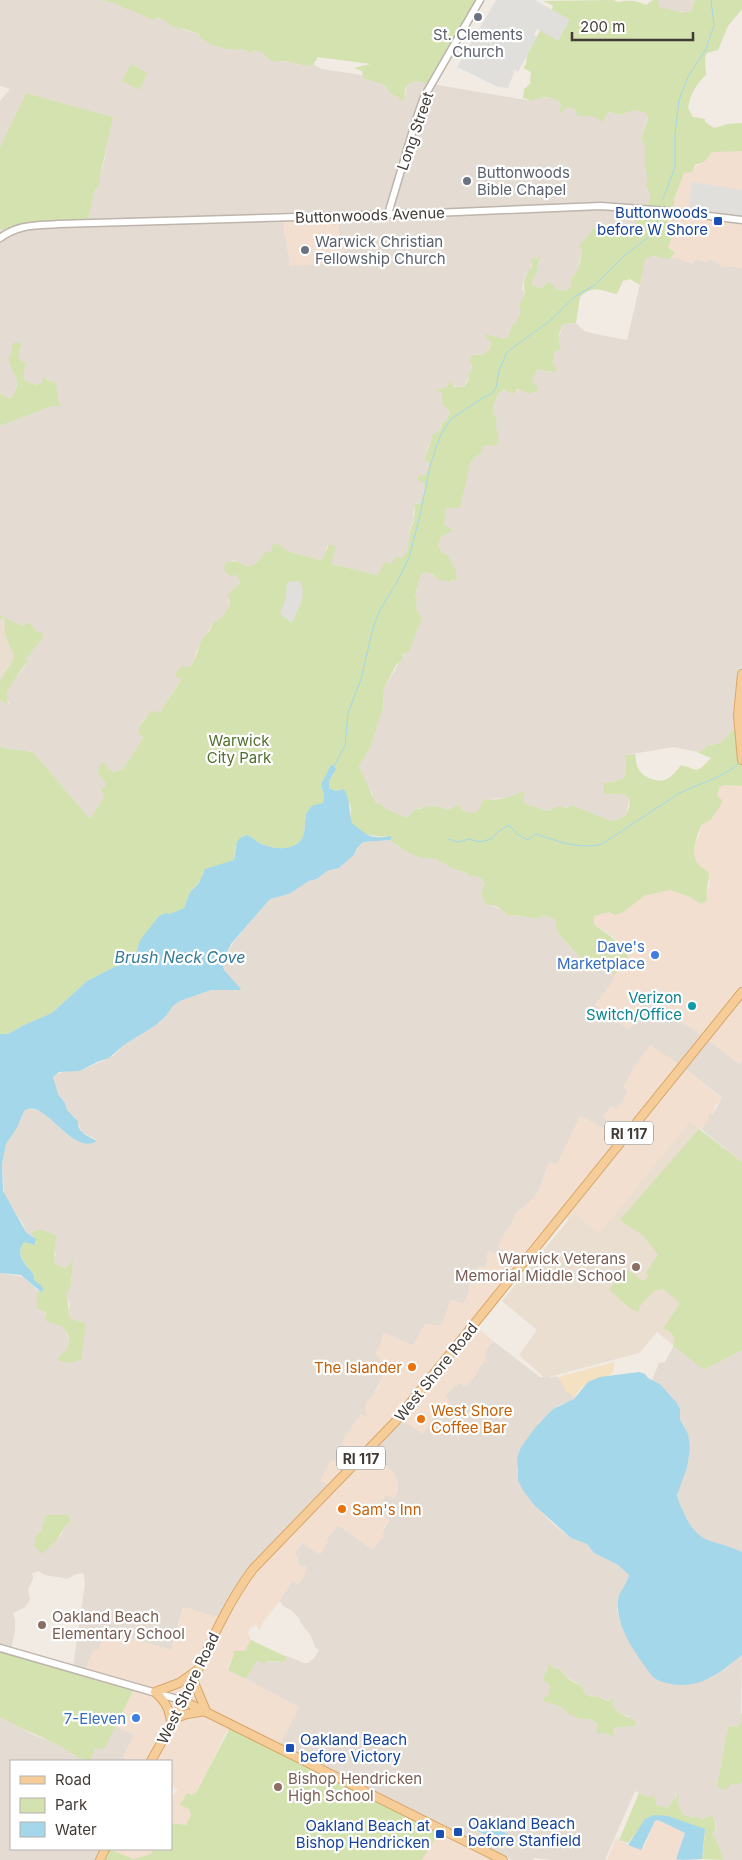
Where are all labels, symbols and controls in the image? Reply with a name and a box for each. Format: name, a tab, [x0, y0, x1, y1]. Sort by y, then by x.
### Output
scale bar	[572, 10, 693, 42]
marker: St. Clements Church	[472, 11, 484, 23]
text: 200 m	[580, 17, 625, 36]
place label: St. Clements Church	[433, 25, 523, 61]
street label: Long Street	[393, 89, 437, 173]
place label: Buttonwoods Bible Chapel	[477, 163, 570, 199]
marker: Buttonwoods Bible Chapel	[461, 175, 473, 187]
street label: Buttonwoods Avenue	[295, 203, 445, 227]
place label: Buttonwoods before W Shore	[597, 203, 708, 239]
marker: Buttonwoods before W Shore	[712, 215, 724, 227]
place label: Warwick Christian Fellowship Church	[315, 232, 446, 268]
marker: Warwick Christian Fellowship Church	[299, 244, 311, 256]
park label: Warwick City Park	[207, 731, 272, 767]
place label: Dave's Marketplace	[557, 937, 645, 973]
water label: Brush Neck Cove	[115, 947, 245, 967]
marker: Dave's Marketplace	[649, 949, 661, 961]
place label: Verizon Switch/Office	[586, 988, 682, 1024]
marker: Verizon Switch/Office	[686, 1000, 698, 1012]
road number: RI 117	[605, 1122, 653, 1144]
place label: Warwick Veterans Memorial Middle School	[455, 1249, 626, 1285]
marker: Warwick Veterans Memorial Middle School	[630, 1261, 642, 1273]
street label: West Shore Road	[390, 1319, 482, 1425]
place label: The Islander	[314, 1358, 402, 1377]
marker: The Islander	[406, 1361, 418, 1373]
place label: West Shore Coffee Bar	[431, 1401, 512, 1437]
marker: West Shore Coffee Bar	[415, 1413, 427, 1425]
road number: RI 117	[337, 1446, 385, 1470]
place label: Sam's Inn	[352, 1500, 422, 1519]
marker: Sam's Inn	[336, 1503, 348, 1515]
place label: Oakland Beach Elementary School	[52, 1607, 185, 1643]
marker: Oakland Beach Elementary School	[36, 1619, 48, 1631]
street label: West Shore Road	[153, 1629, 223, 1747]
place label: 7-Eleven	[64, 1709, 126, 1728]
marker: 7-Eleven	[130, 1712, 142, 1724]
place label: Oakland Beach before Victory	[300, 1730, 407, 1766]
marker: Oakland Beach before Victory	[284, 1742, 296, 1754]
legend	[10, 1760, 172, 1850]
place label: Bishop Hendricken High School	[288, 1769, 422, 1805]
text: Road	[55, 1770, 91, 1789]
marker: Bishop Hendricken High School	[272, 1781, 284, 1793]
text: Park	[55, 1795, 88, 1814]
place label: Oakland Beach before Stanfield	[468, 1814, 581, 1850]
place label: Oakland Beach at Bishop Hendricken	[296, 1816, 430, 1852]
text: Water	[55, 1820, 97, 1839]
marker: Oakland Beach before Stanfield	[452, 1826, 464, 1838]
marker: Oakland Beach at Bishop Hendricken	[434, 1828, 446, 1840]

